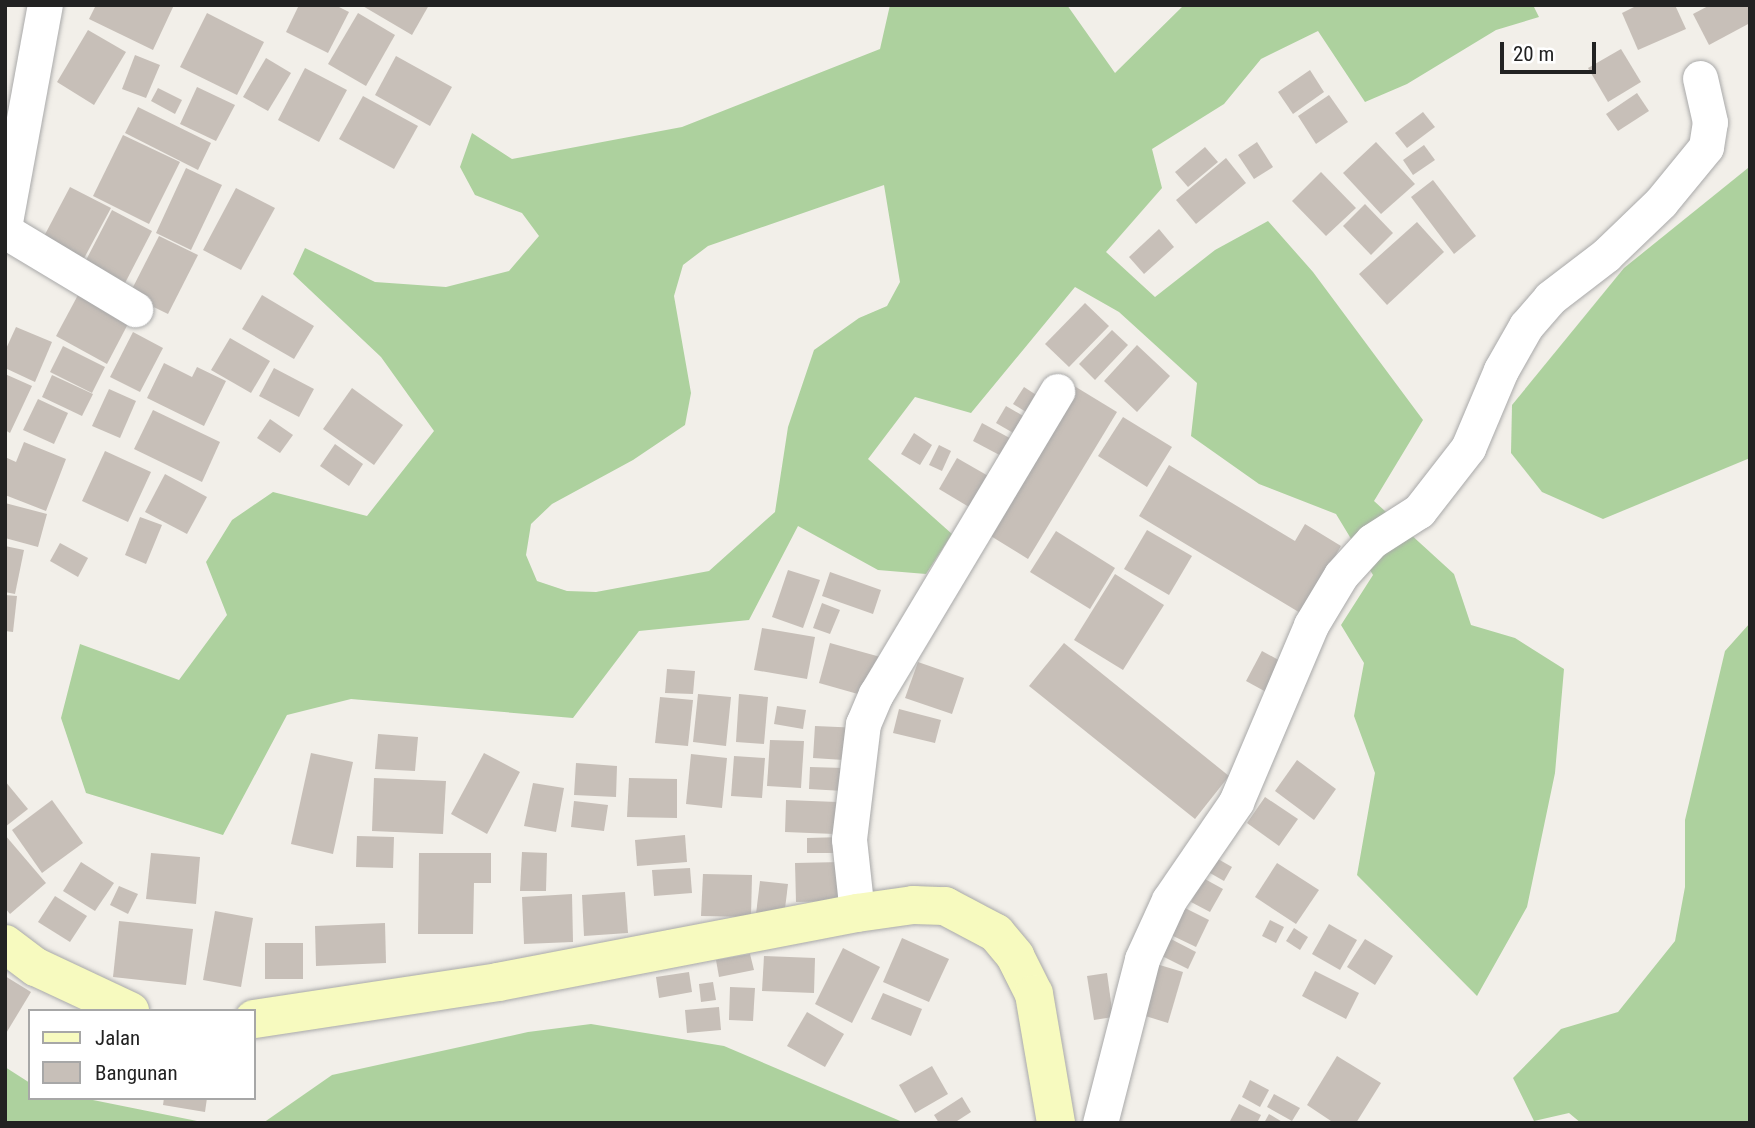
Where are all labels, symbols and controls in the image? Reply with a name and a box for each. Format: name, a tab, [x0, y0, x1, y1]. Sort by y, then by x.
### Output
scale bar	[1503, 28, 1599, 72]
text: 20 m	[1513, 42, 1554, 66]
legend	[28, 1009, 256, 1100]
text: Jalan	[95, 1026, 140, 1050]
text: Bangunan	[95, 1061, 178, 1085]

